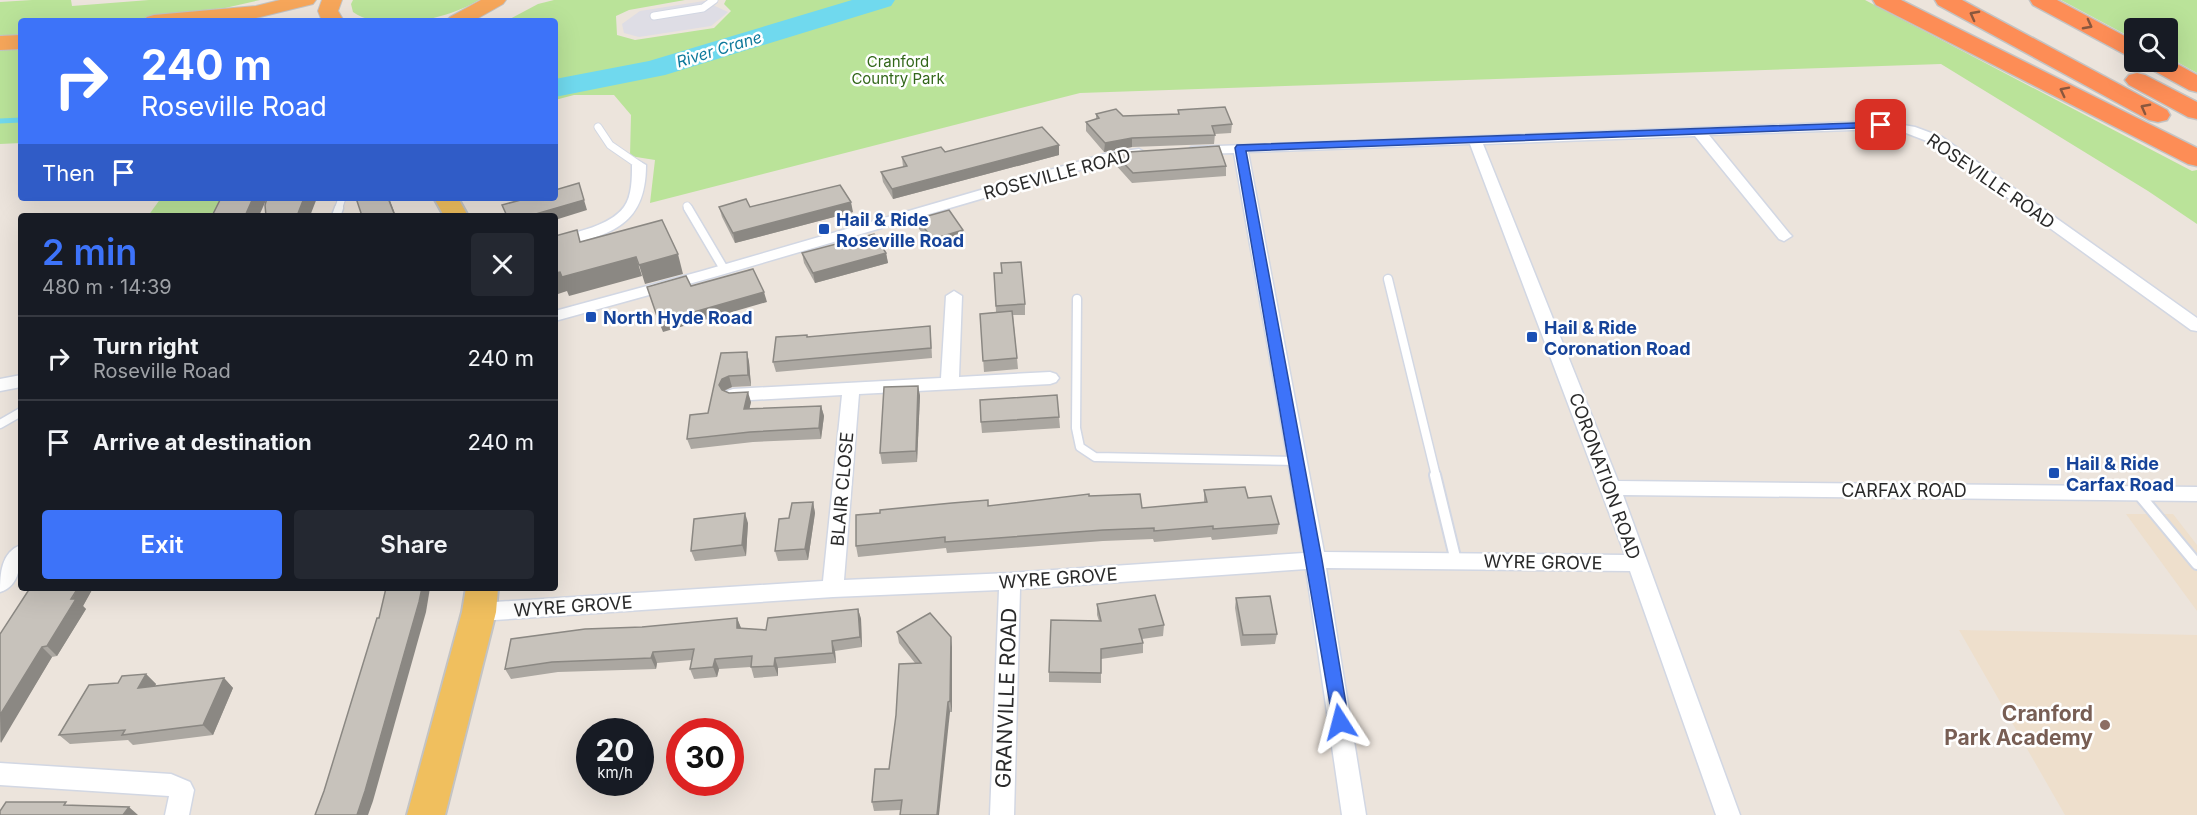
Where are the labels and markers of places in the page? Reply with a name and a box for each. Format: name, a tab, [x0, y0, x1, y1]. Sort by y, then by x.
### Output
pin	[1855, 99, 1906, 150]
place label: Hail & Ride Roseville Road	[836, 209, 964, 251]
marker: Hail & Ride Roseville Road	[817, 222, 831, 236]
place label: North Hyde Road	[603, 307, 753, 328]
marker: North Hyde Road	[584, 310, 598, 324]
place label: Hail & Ride Coronation Road	[1544, 317, 1691, 359]
marker: Hail & Ride Coronation Road	[1525, 330, 1539, 344]
place label: Hail & Ride Carfax Road	[2066, 453, 2174, 495]
marker: Hail & Ride Carfax Road	[2047, 466, 2061, 480]
place label: Cranford Park Academy	[1944, 701, 2093, 750]
marker: Cranford Park Academy	[2098, 718, 2112, 732]

